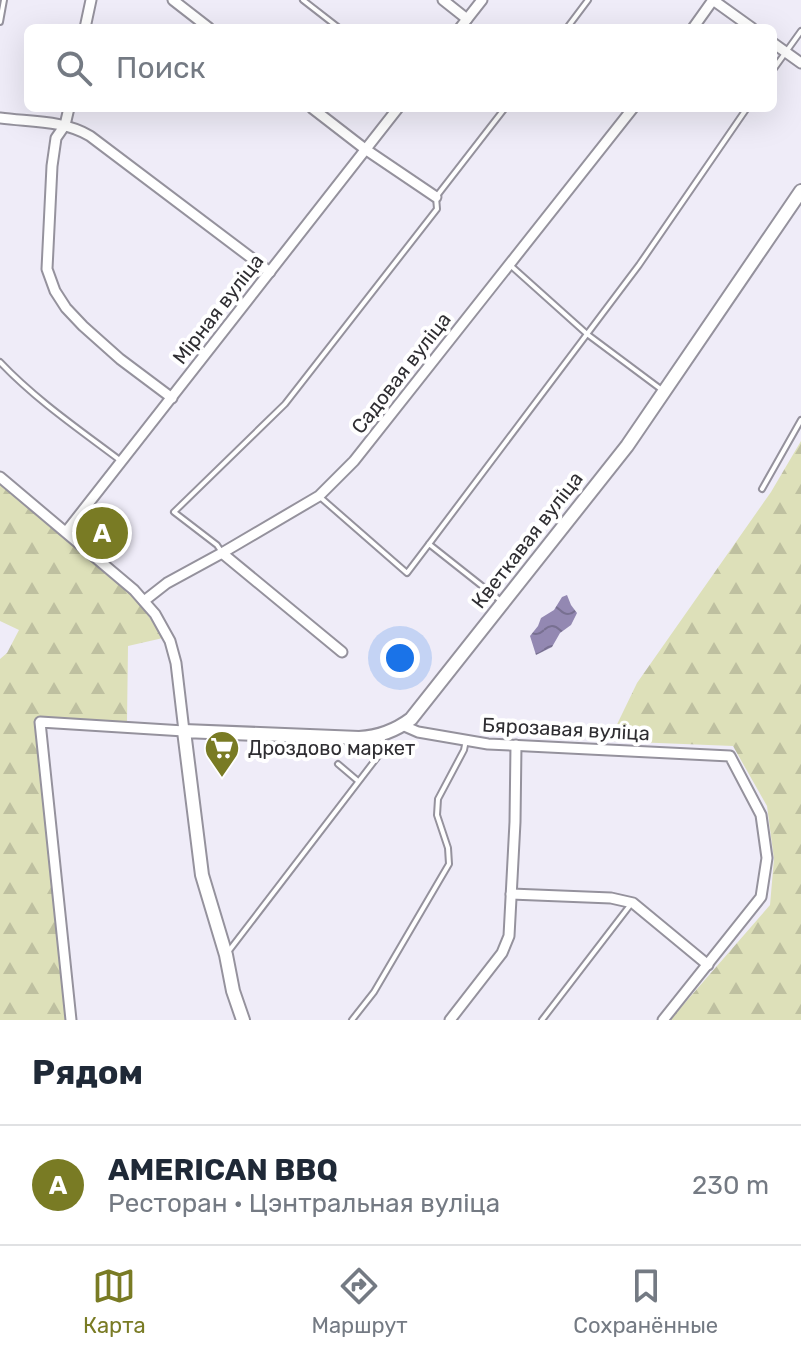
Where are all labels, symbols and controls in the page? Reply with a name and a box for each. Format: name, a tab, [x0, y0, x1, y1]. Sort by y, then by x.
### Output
search box	[24, 24, 777, 112]
icon: search	[52, 46, 96, 90]
text: Поиск	[116, 50, 206, 86]
street label: Мірная вуліца	[168, 249, 268, 369]
street label: Садовая вуліца	[346, 308, 456, 438]
street label: Кветкавая вуліца	[466, 467, 588, 613]
pin: A	[76, 503, 128, 563]
your location	[380, 638, 420, 678]
street label: Бярозавая вуліца	[482, 713, 650, 745]
supermarket icon: Дроздово маркет	[203, 729, 241, 779]
place label: Дроздово маркет	[248, 736, 415, 760]
text: Рядом	[32, 1052, 143, 1093]
text: AMERICAN BBQ	[108, 1152, 338, 1188]
text: A	[49, 1170, 67, 1201]
text: 230 m	[692, 1170, 769, 1201]
text: Ресторан · Цэнтральная вуліца	[108, 1188, 500, 1219]
tab: Карта	[83, 1264, 146, 1339]
tab: Маршрут	[311, 1264, 407, 1339]
tab: Сохранённые	[573, 1264, 718, 1339]

